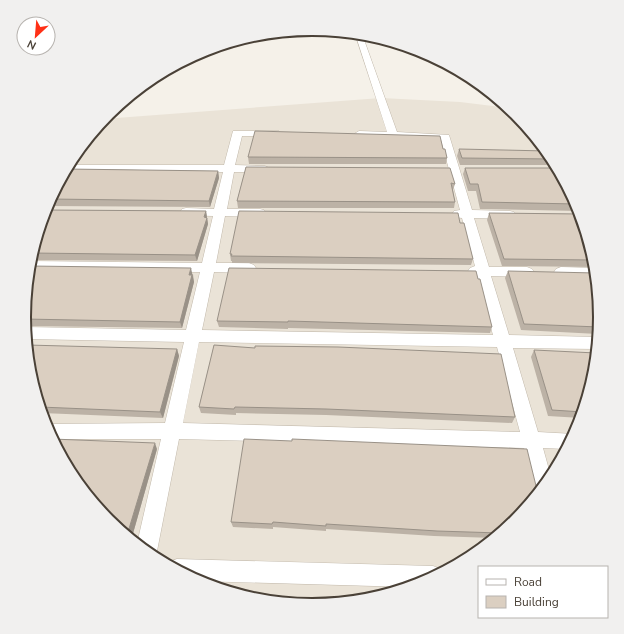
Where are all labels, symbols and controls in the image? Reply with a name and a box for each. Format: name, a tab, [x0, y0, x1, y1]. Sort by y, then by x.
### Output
north arrow	[16, 16, 56, 56]
text: N	[25, 36, 39, 53]
legend	[478, 566, 608, 618]
text: Road	[514, 574, 542, 590]
text: Building	[514, 594, 559, 610]

